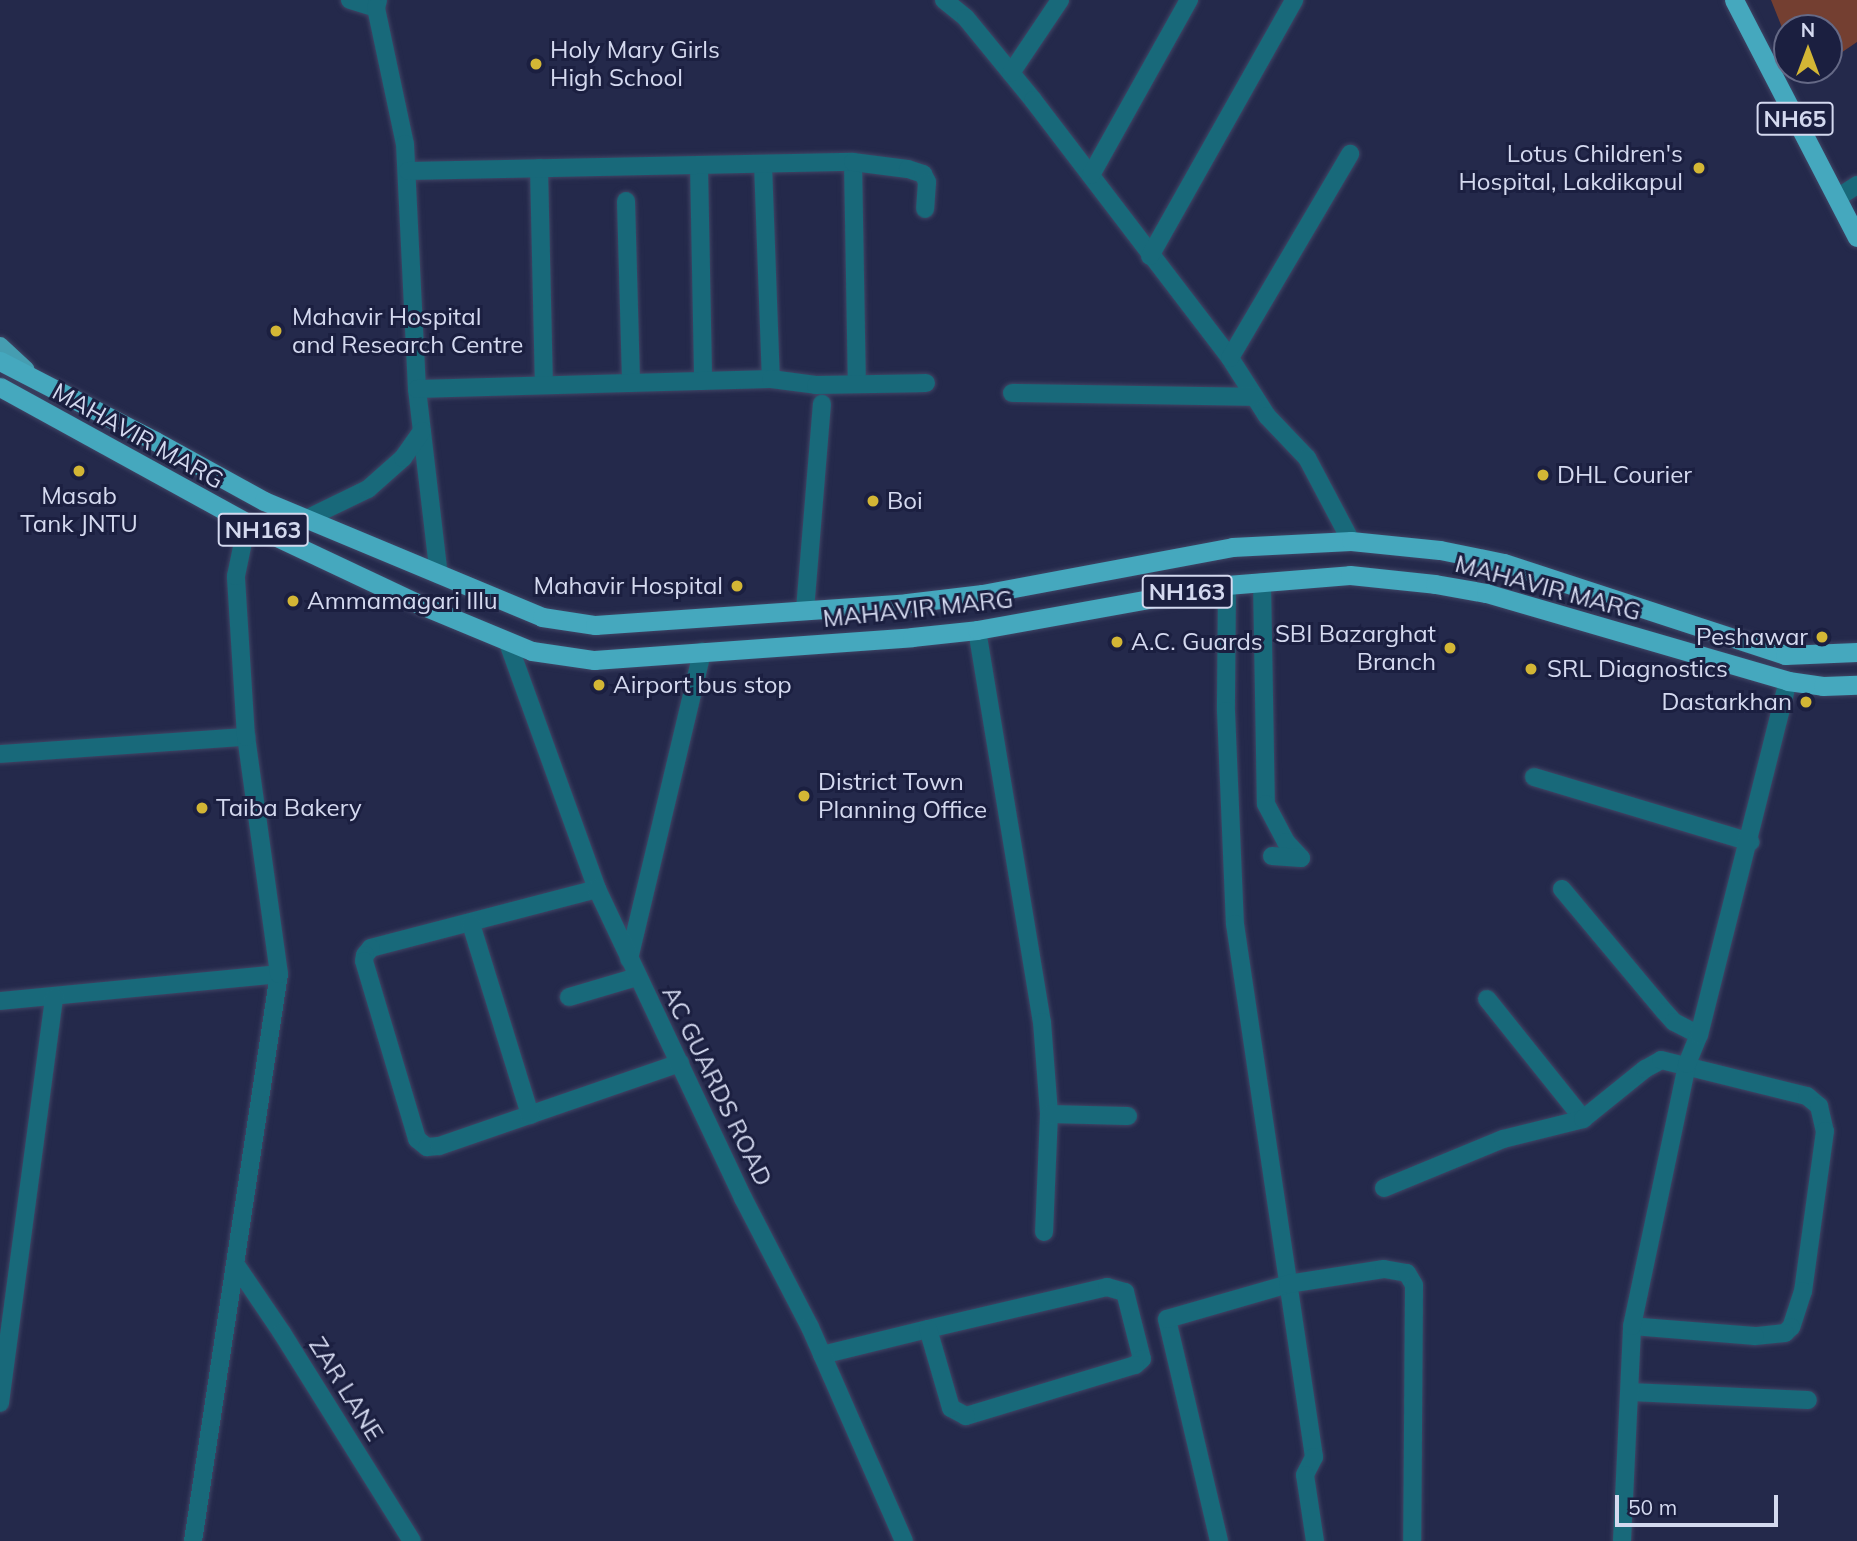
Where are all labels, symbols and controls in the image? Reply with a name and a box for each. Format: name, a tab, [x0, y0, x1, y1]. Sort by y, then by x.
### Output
north arrow	[1773, 14, 1843, 84]
text: N	[1801, 18, 1815, 42]
place label: Holy Mary Girls High School	[550, 36, 720, 92]
marker: Holy Mary Girls High School	[528, 56, 544, 72]
road number: NH65	[1756, 100, 1834, 138]
place label: Lotus Children's Hospital, Lakdikapul	[1458, 140, 1683, 196]
marker: Lotus Children's Hospital, Lakdikapul	[1689, 158, 1709, 178]
place label: Mahavir Hospital and Research Centre	[292, 303, 523, 359]
marker: Mahavir Hospital and Research Centre	[266, 321, 286, 341]
street label: MAHAVIR MARG	[47, 377, 229, 495]
place label: DHL Courier	[1557, 461, 1692, 489]
marker: Masab Tank JNTU	[71, 463, 87, 479]
marker: DHL Courier	[1535, 467, 1551, 483]
place label: Masab Tank JNTU	[20, 482, 138, 538]
place label: Boi	[887, 487, 923, 515]
marker: Boi	[865, 493, 881, 509]
road number: NH163	[218, 510, 308, 550]
street label: MAHAVIR MARG	[1452, 549, 1644, 627]
place label: Mahavir Hospital	[534, 572, 723, 600]
road number: NH163	[1142, 572, 1232, 612]
marker: Mahavir Hospital	[729, 578, 745, 594]
street label: MAHAVIR MARG	[821, 585, 1015, 633]
place label: Ammamagari Illu	[307, 587, 498, 615]
marker: Ammamagari Illu	[285, 593, 301, 609]
place label: SBI Bazarghat Branch	[1275, 620, 1436, 676]
place label: Peshawar	[1696, 623, 1808, 651]
place label: A.C. Guards	[1131, 628, 1263, 656]
marker: Peshawar	[1814, 629, 1830, 645]
marker: A.C. Guards	[1109, 634, 1125, 650]
marker: SBI Bazarghat Branch	[1442, 640, 1458, 656]
place label: SRL Diagnostics	[1547, 655, 1728, 683]
marker: SRL Diagnostics	[1521, 659, 1541, 679]
place label: Airport bus stop	[613, 671, 792, 699]
marker: Airport bus stop	[591, 677, 607, 693]
place label: Dastarkhan	[1661, 688, 1792, 716]
marker: Dastarkhan	[1798, 694, 1814, 710]
place label: District Town Planning Office	[818, 768, 987, 824]
marker: District Town Planning Office	[796, 788, 812, 804]
place label: Taiba Bakery	[216, 794, 362, 822]
marker: Taiba Bakery	[194, 800, 210, 816]
street label: AC GUARDS ROAD	[656, 981, 778, 1191]
street label: ZAR LANE	[303, 1332, 389, 1446]
scale bar	[1619, 1482, 1782, 1526]
text: 50 m	[1628, 1494, 1677, 1520]

